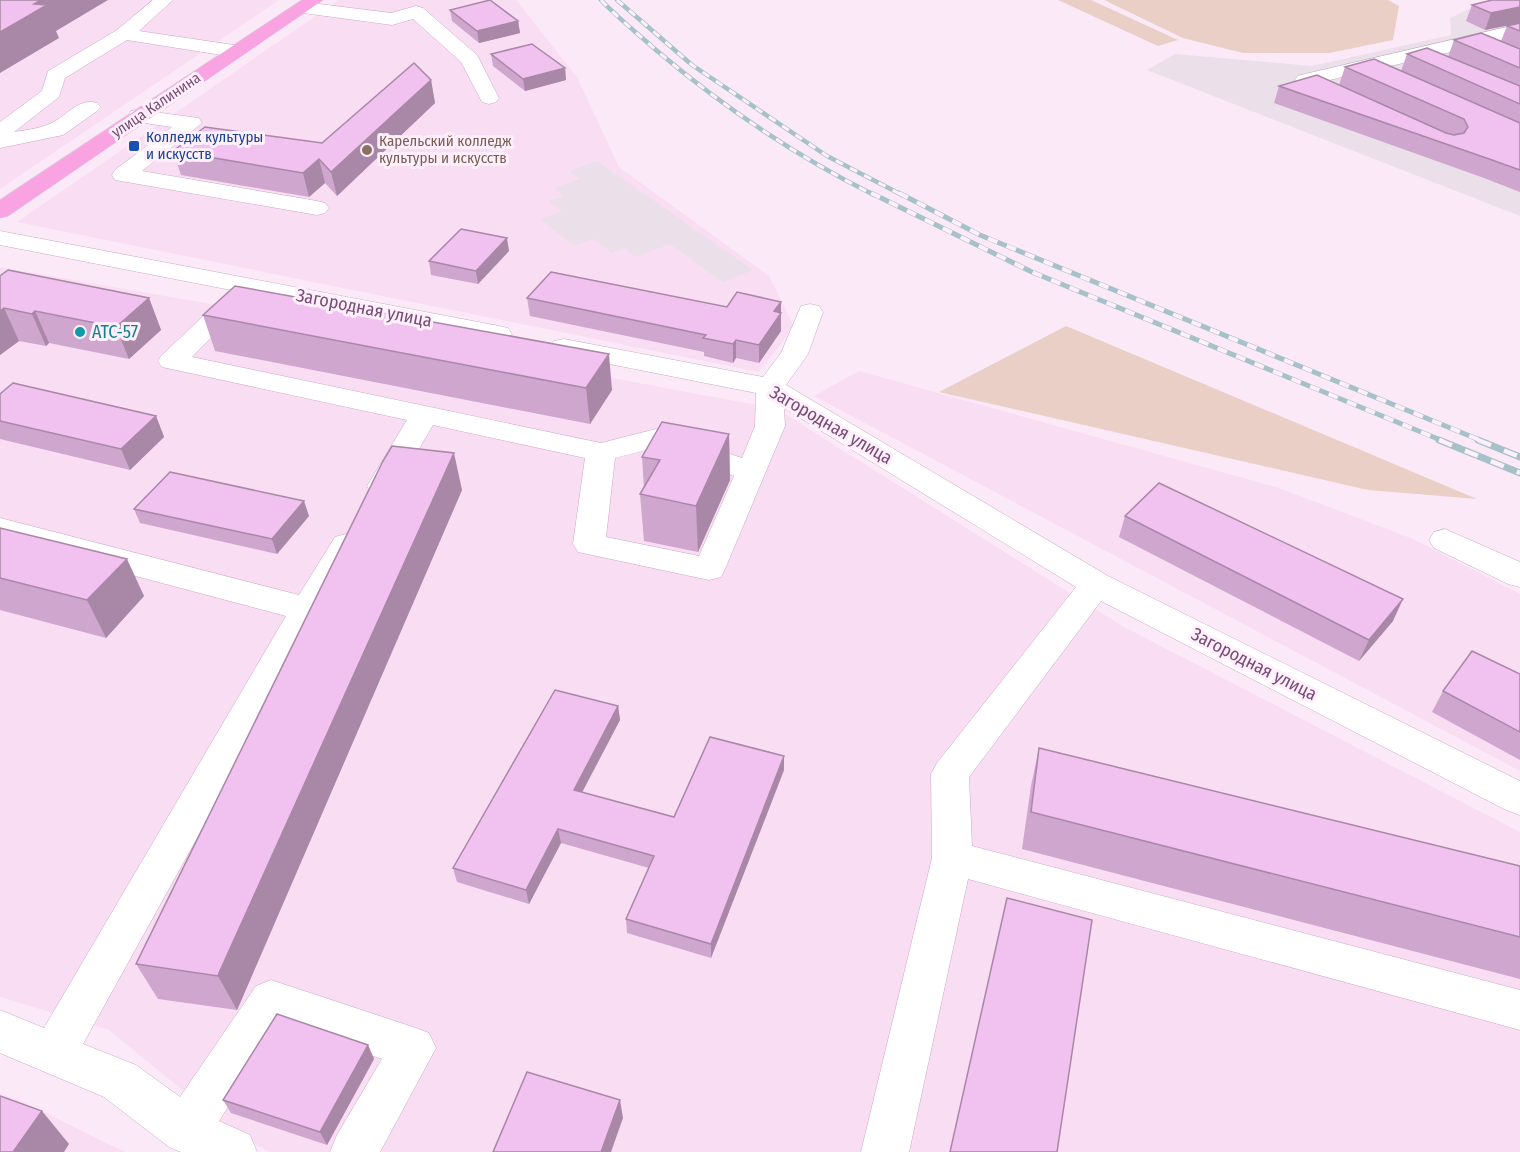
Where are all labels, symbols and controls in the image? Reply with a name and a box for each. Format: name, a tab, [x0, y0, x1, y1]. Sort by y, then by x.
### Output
street label: улица Калинина	[108, 69, 204, 141]
place label: Колледж культуры и искусств	[146, 128, 263, 163]
place label: Карельский колледж культуры и искусств	[379, 132, 512, 167]
marker: Колледж культуры и искусств	[127, 139, 141, 153]
marker: Карельский колледж культуры и искусств	[360, 143, 374, 157]
street label: Загородная улица	[294, 284, 434, 332]
place label: АТС-57	[92, 321, 138, 343]
marker: АТС-57	[73, 325, 87, 339]
street label: Загородная улица	[766, 381, 896, 469]
street label: Загородная улица	[1188, 623, 1321, 705]

